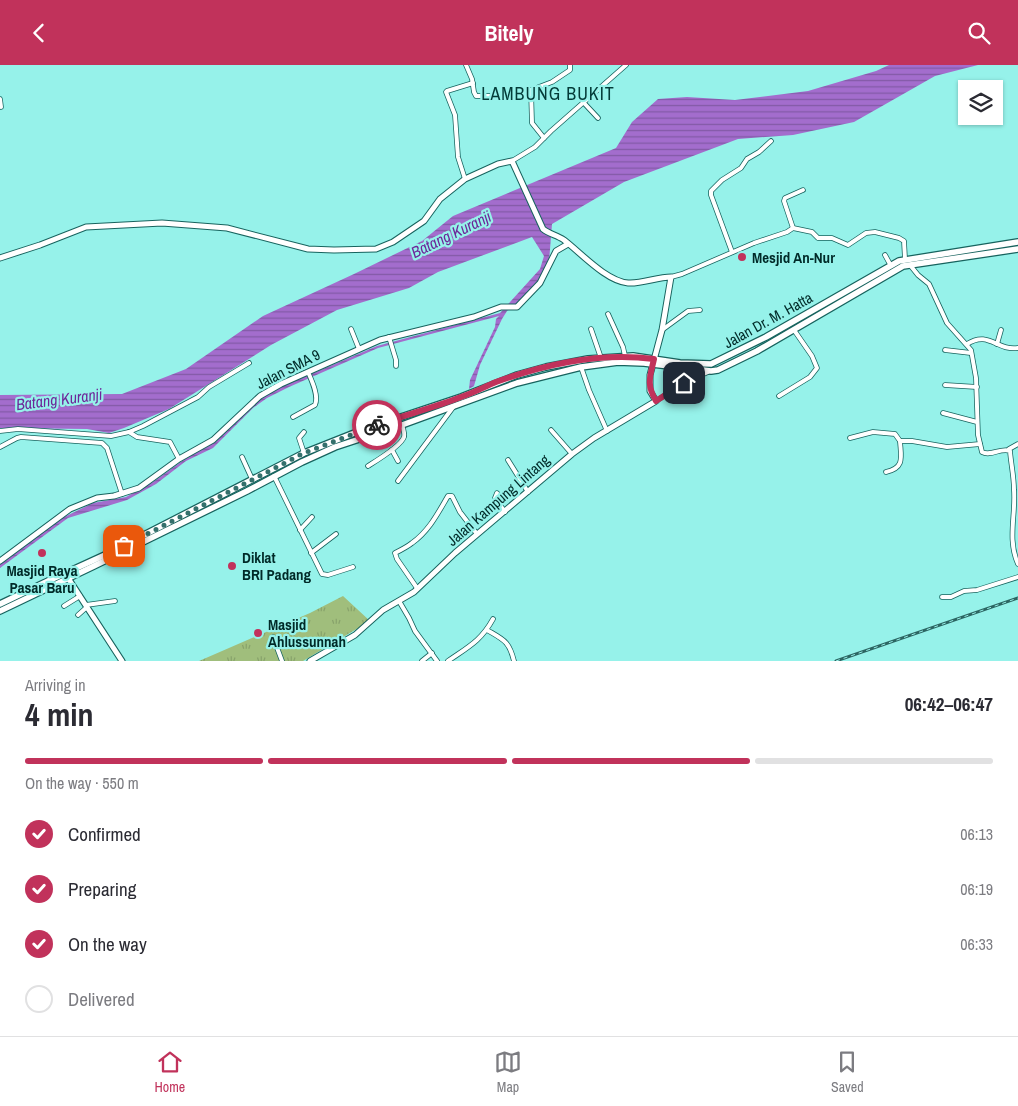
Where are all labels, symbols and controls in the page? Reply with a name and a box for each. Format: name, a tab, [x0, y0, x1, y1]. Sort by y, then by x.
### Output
text: Bitely	[484, 18, 534, 48]
icon: back	[25, 19, 53, 47]
icon: search	[965, 19, 993, 47]
map controls	[958, 80, 1003, 125]
button: layers	[958, 80, 1003, 125]
district label: LAMBUNG BUKIT	[481, 81, 615, 106]
water label: Batang Kuranji	[407, 205, 495, 263]
place label: Mesjid An-Nur	[752, 247, 835, 268]
marker: Mesjid An-Nur	[736, 251, 748, 263]
street label: Jalan Dr. M. Hatta	[720, 287, 816, 353]
street label: Jalan SMA 9	[252, 344, 324, 394]
pin	[663, 362, 705, 404]
icon: home	[670, 369, 698, 397]
water label: Batang Kuranji	[15, 383, 104, 415]
courier	[352, 400, 402, 450]
icon: bike	[363, 411, 391, 439]
street label: Jalan Kampung Lintang	[442, 449, 554, 551]
pin	[103, 525, 145, 567]
icon: bag	[110, 532, 138, 560]
marker: Masjid Raya Pasar Baru	[36, 547, 48, 559]
place label: Diklat BRI Padang	[242, 547, 312, 585]
place label: Masjid Raya Pasar Baru	[6, 560, 78, 598]
marker: Diklat BRI Padang	[226, 560, 238, 572]
place label: Masjid Ahlussunnah	[268, 614, 346, 652]
marker: Masjid Ahlussunnah	[252, 627, 264, 639]
text: Arriving in	[25, 674, 86, 696]
text: 06:42–06:47	[905, 691, 993, 717]
text: 4 min	[25, 693, 94, 736]
text: On the way · 550 m	[25, 772, 139, 794]
icon: check	[25, 820, 53, 848]
text: Confirmed	[68, 821, 141, 847]
text: 06:13	[960, 823, 993, 845]
icon: check	[25, 875, 53, 903]
text: Preparing	[68, 876, 136, 902]
text: 06:19	[960, 878, 993, 900]
icon: check	[25, 930, 53, 958]
text: On the way	[68, 931, 147, 957]
text: 06:33	[960, 933, 993, 955]
text: Delivered	[68, 986, 135, 1012]
tab: Home	[154, 1048, 185, 1096]
tab: Map	[494, 1048, 522, 1096]
tab: Saved	[831, 1048, 864, 1096]

